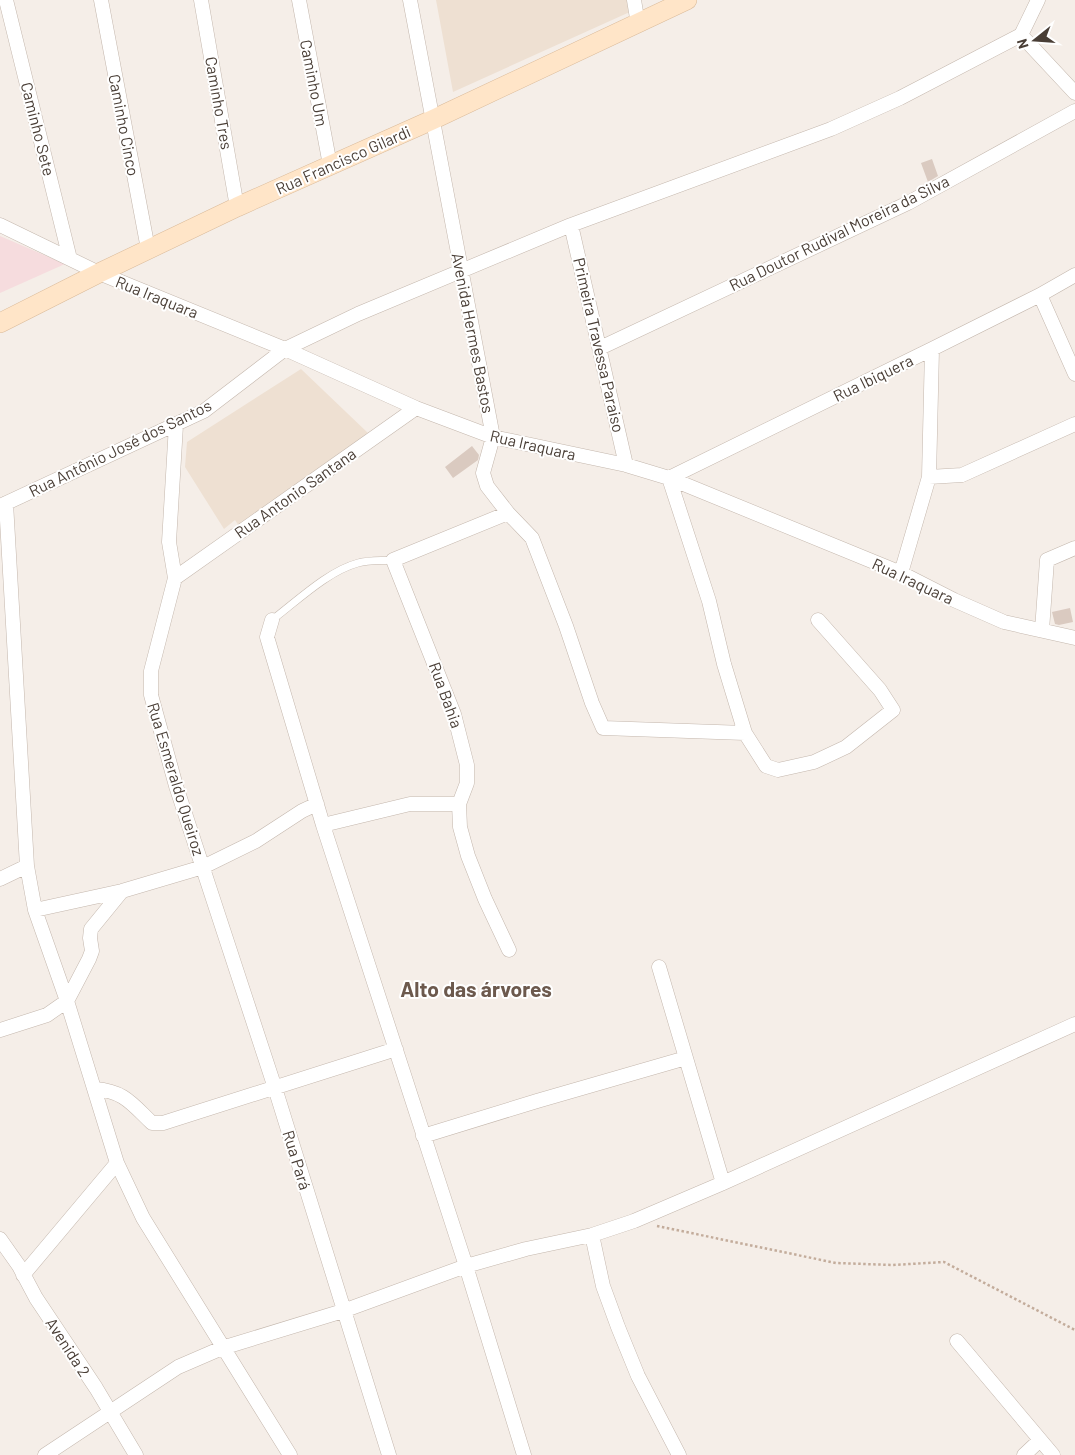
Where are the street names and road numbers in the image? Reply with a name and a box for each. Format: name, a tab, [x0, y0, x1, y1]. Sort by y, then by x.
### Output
street label: Caminho Um	[297, 38, 332, 128]
street label: Caminho Tres	[202, 55, 237, 151]
street label: Caminho Cinco	[105, 72, 144, 177]
street label: Caminho Sete	[18, 80, 59, 178]
street label: Rua Francisco Gilardi	[272, 121, 413, 198]
street label: Rua Doutor Rudival Moreira da Silva	[726, 171, 952, 294]
street label: Avenida Hermes Bastos	[449, 251, 498, 415]
street label: Primeira Travessa Paraiso	[570, 256, 629, 434]
street label: Rua Iraquara	[113, 271, 201, 322]
street label: Rua Ibiquera	[830, 350, 916, 405]
street label: Rua Antônio José dos Santos	[25, 395, 214, 500]
street label: Rua Iraquara	[488, 425, 578, 464]
street label: Rua Antonio Santana	[230, 444, 359, 542]
street label: Rua Iraquara	[870, 553, 957, 608]
street label: Rua Bahia	[426, 659, 467, 730]
street label: Rua Esmeraldo Queiroz	[144, 700, 209, 858]
street label: Rua Pará	[279, 1128, 316, 1192]
street label: Avenida 2	[42, 1314, 95, 1380]

